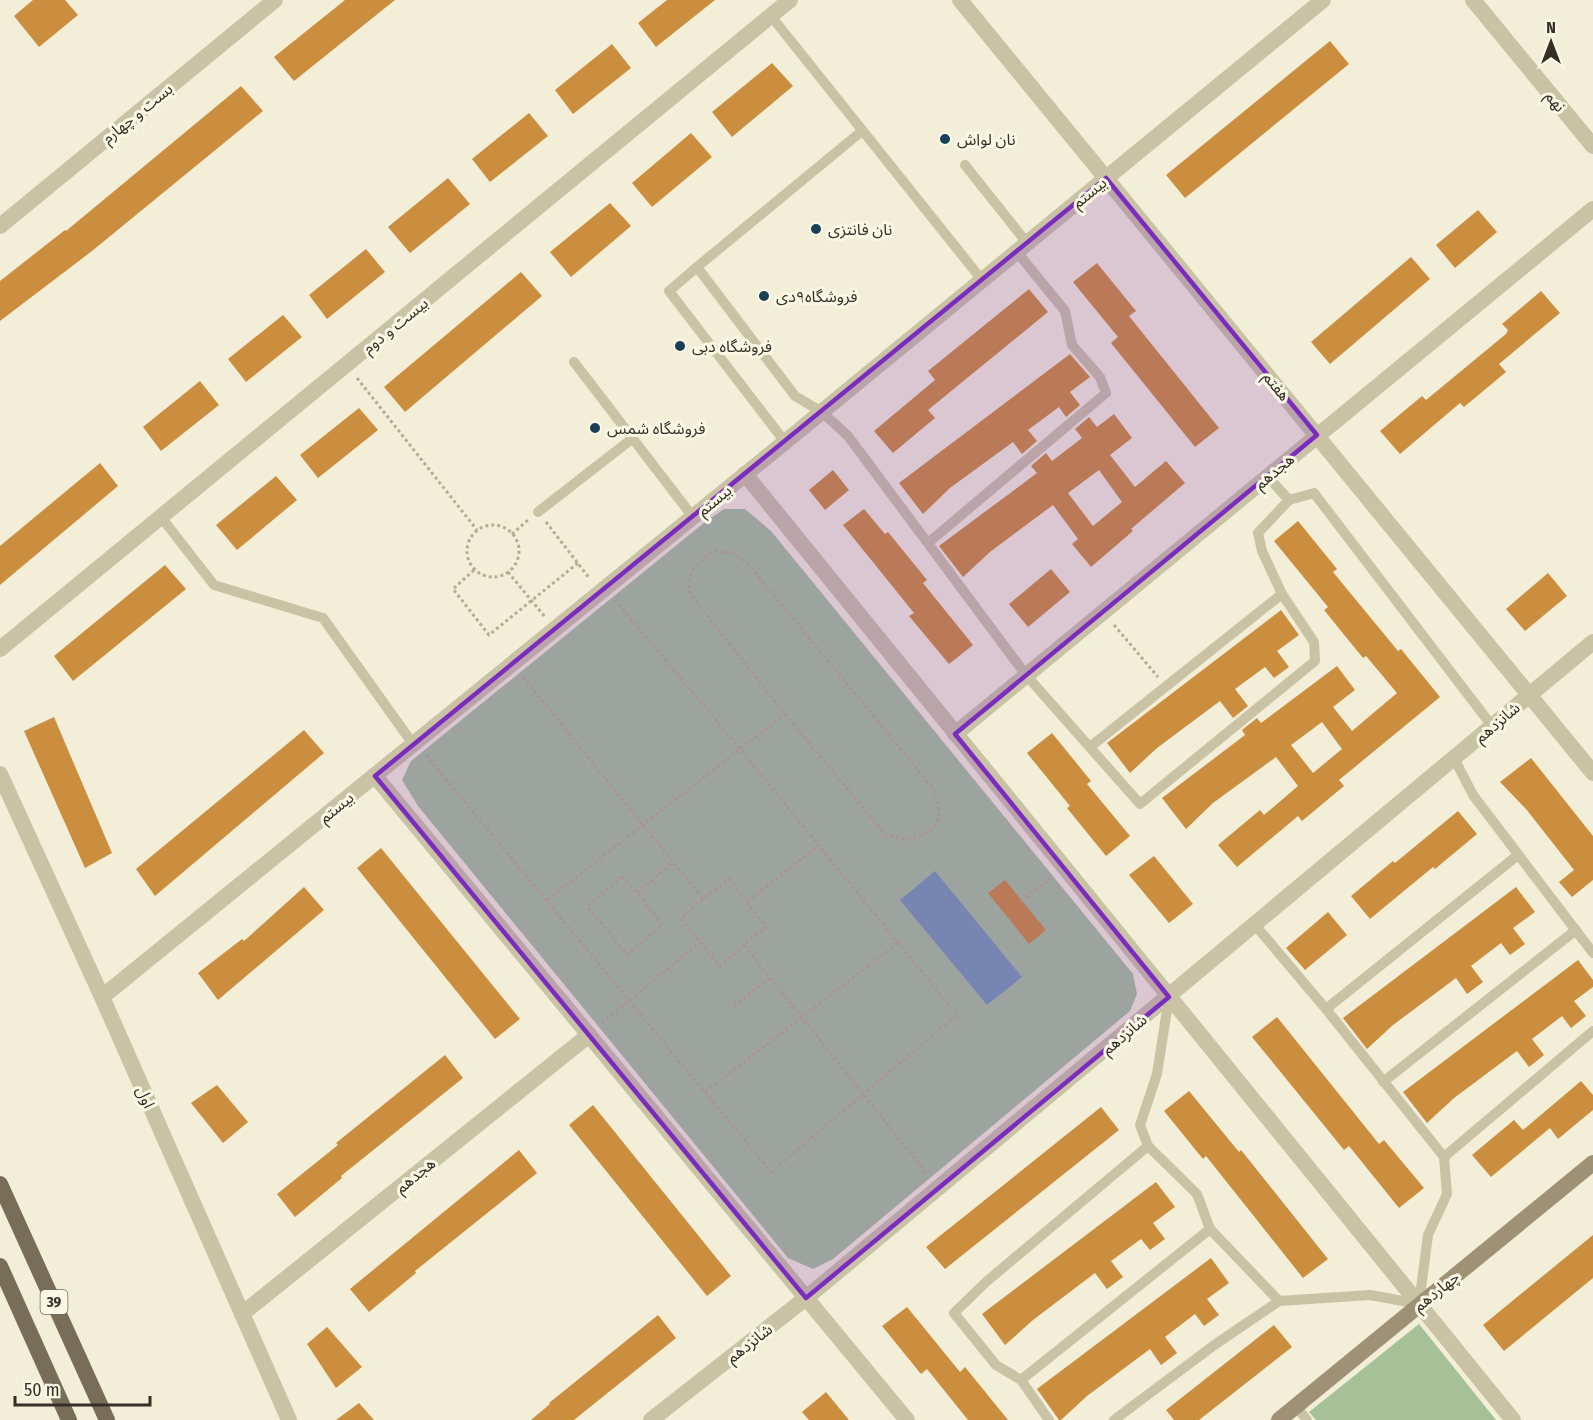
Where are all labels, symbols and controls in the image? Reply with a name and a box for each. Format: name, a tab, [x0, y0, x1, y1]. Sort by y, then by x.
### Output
north arrow	[1521, 12, 1581, 72]
text: N	[1546, 18, 1556, 37]
street label: بست و چهارم	[98, 79, 178, 150]
street label: نهم	[1539, 87, 1570, 118]
place label: نان لواش	[957, 130, 1016, 149]
marker: نان لواش	[938, 132, 952, 146]
street label: بیستم	[1068, 173, 1112, 214]
place label: نان فانتزی	[828, 220, 892, 239]
marker: نان فانتزی	[809, 222, 823, 236]
place label: فروشگاه۹دی	[776, 287, 857, 306]
marker: فروشگاه۹دی	[757, 289, 771, 303]
street label: بیست و دوم	[359, 293, 434, 360]
place label: فروشگاه دبی	[692, 337, 772, 356]
marker: فروشگاه دبی	[673, 339, 687, 353]
street label: هفتم	[1257, 368, 1294, 407]
place label: فروشگاه شمس	[607, 419, 705, 438]
marker: فروشگاه شمس	[588, 421, 602, 435]
street label: هجدهم	[1251, 449, 1300, 496]
street label: بیستم	[693, 481, 737, 522]
street label: شانزدهم	[1471, 698, 1526, 749]
street label: بیستم	[315, 788, 359, 829]
street label: شانزدهم	[1098, 1010, 1153, 1061]
street label: اول	[131, 1083, 159, 1112]
street label: هجدهم	[391, 1154, 441, 1200]
street label: چهاردهم	[1410, 1267, 1465, 1318]
road number: 39	[40, 1290, 68, 1314]
street label: شانزدهم	[723, 1320, 778, 1370]
scale bar	[15, 1369, 150, 1407]
text: 50 m	[24, 1379, 60, 1401]

